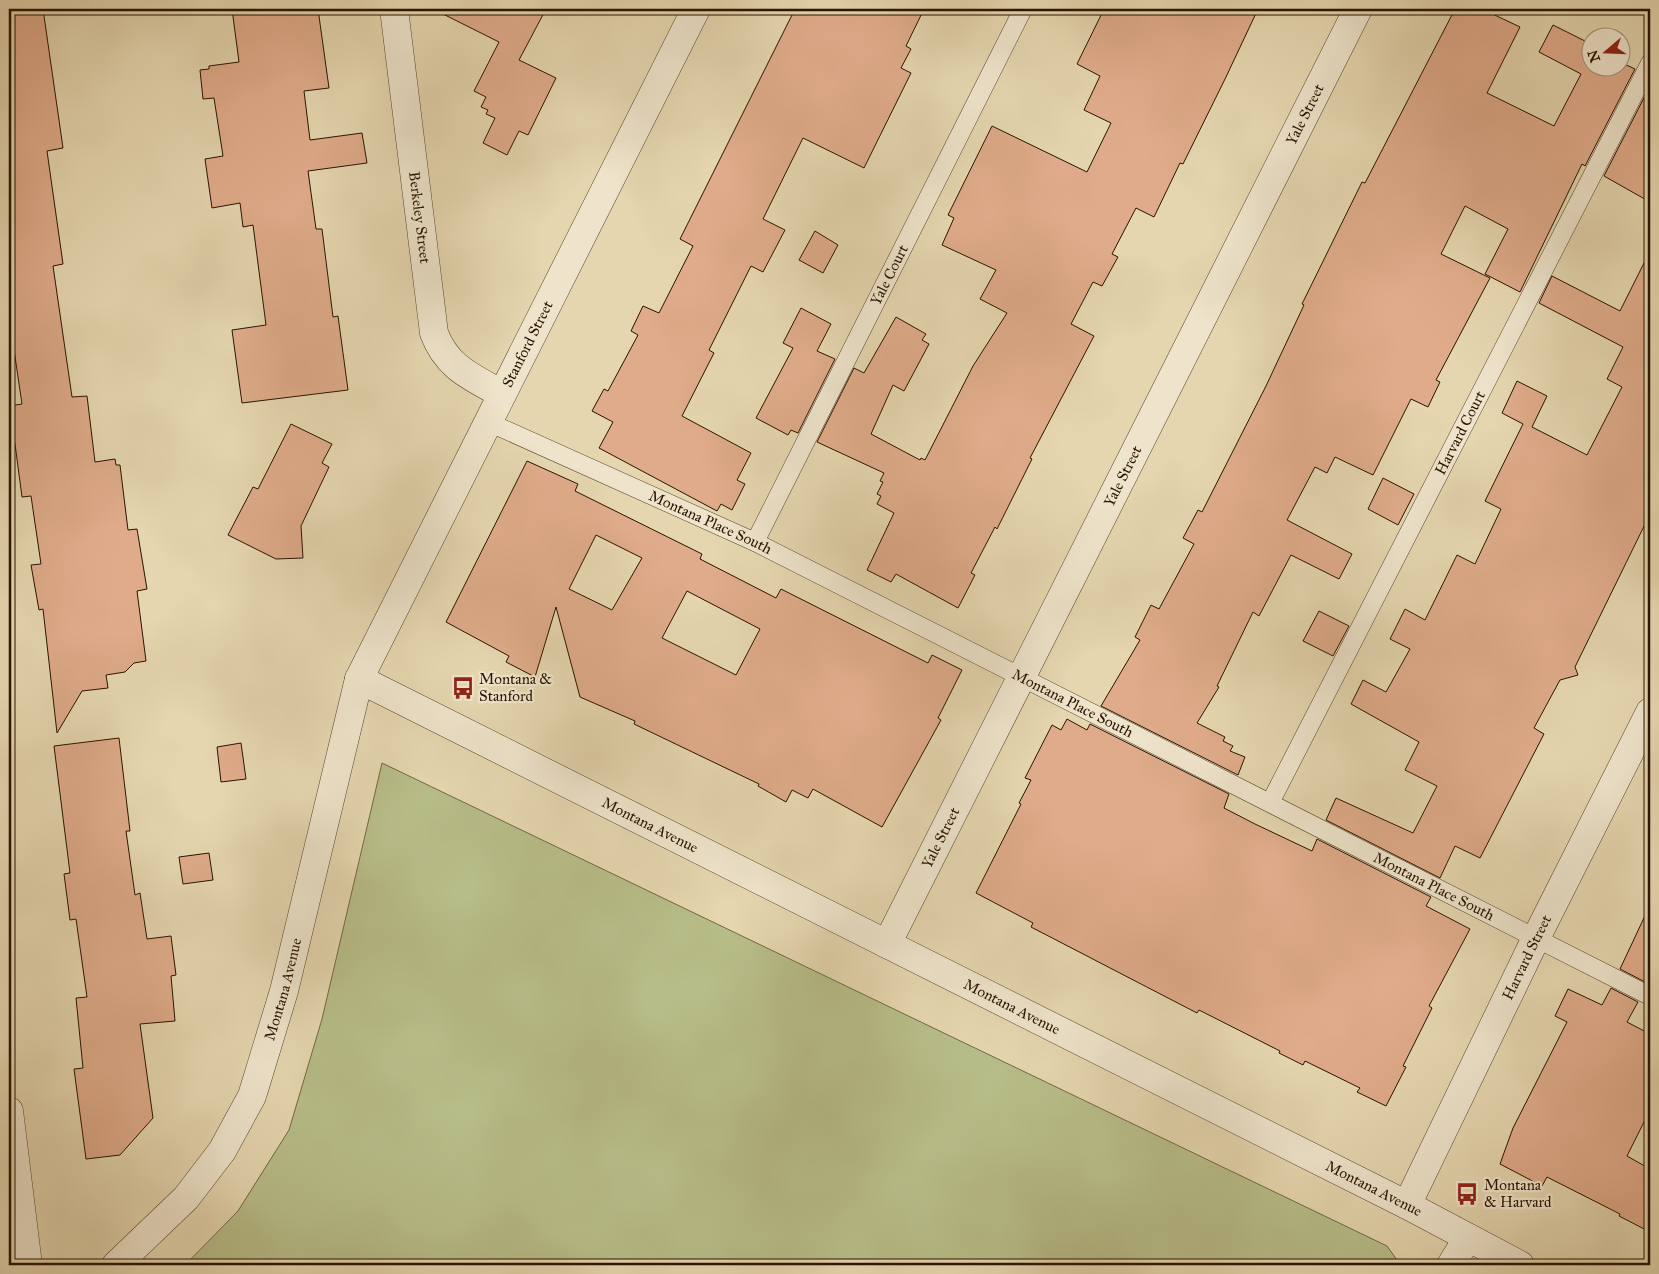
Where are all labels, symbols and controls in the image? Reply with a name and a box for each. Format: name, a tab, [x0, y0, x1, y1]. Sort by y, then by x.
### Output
north arrow	[1582, 28, 1632, 78]
text: N	[1584, 48, 1604, 64]
street label: Yale Street	[1282, 80, 1328, 148]
street label: Berkeley Street	[405, 170, 434, 265]
street label: Yale Court	[867, 241, 912, 308]
street label: Stanford Street	[498, 297, 557, 390]
street label: Harvard Court	[1431, 387, 1489, 478]
street label: Yale Street	[1100, 442, 1146, 509]
street label: Montana Place South	[646, 487, 776, 558]
street label: Montana Place South	[1009, 665, 1137, 742]
place label: Montana & Stanford	[479, 670, 552, 705]
bus stop icon: Montana & Stanford	[450, 675, 476, 701]
street label: Montana Avenue	[599, 793, 701, 857]
street label: Yale Street	[918, 804, 964, 871]
street label: Montana Place South	[1370, 848, 1498, 925]
street label: Harvard Street	[1498, 911, 1555, 1003]
street label: Montana Avenue	[260, 936, 305, 1043]
street label: Montana Avenue	[961, 975, 1063, 1038]
street label: Montana Avenue	[1323, 1157, 1425, 1220]
place label: Montana & Harvard	[1484, 1176, 1552, 1211]
bus stop icon: Montana & Harvard	[1454, 1181, 1480, 1207]

